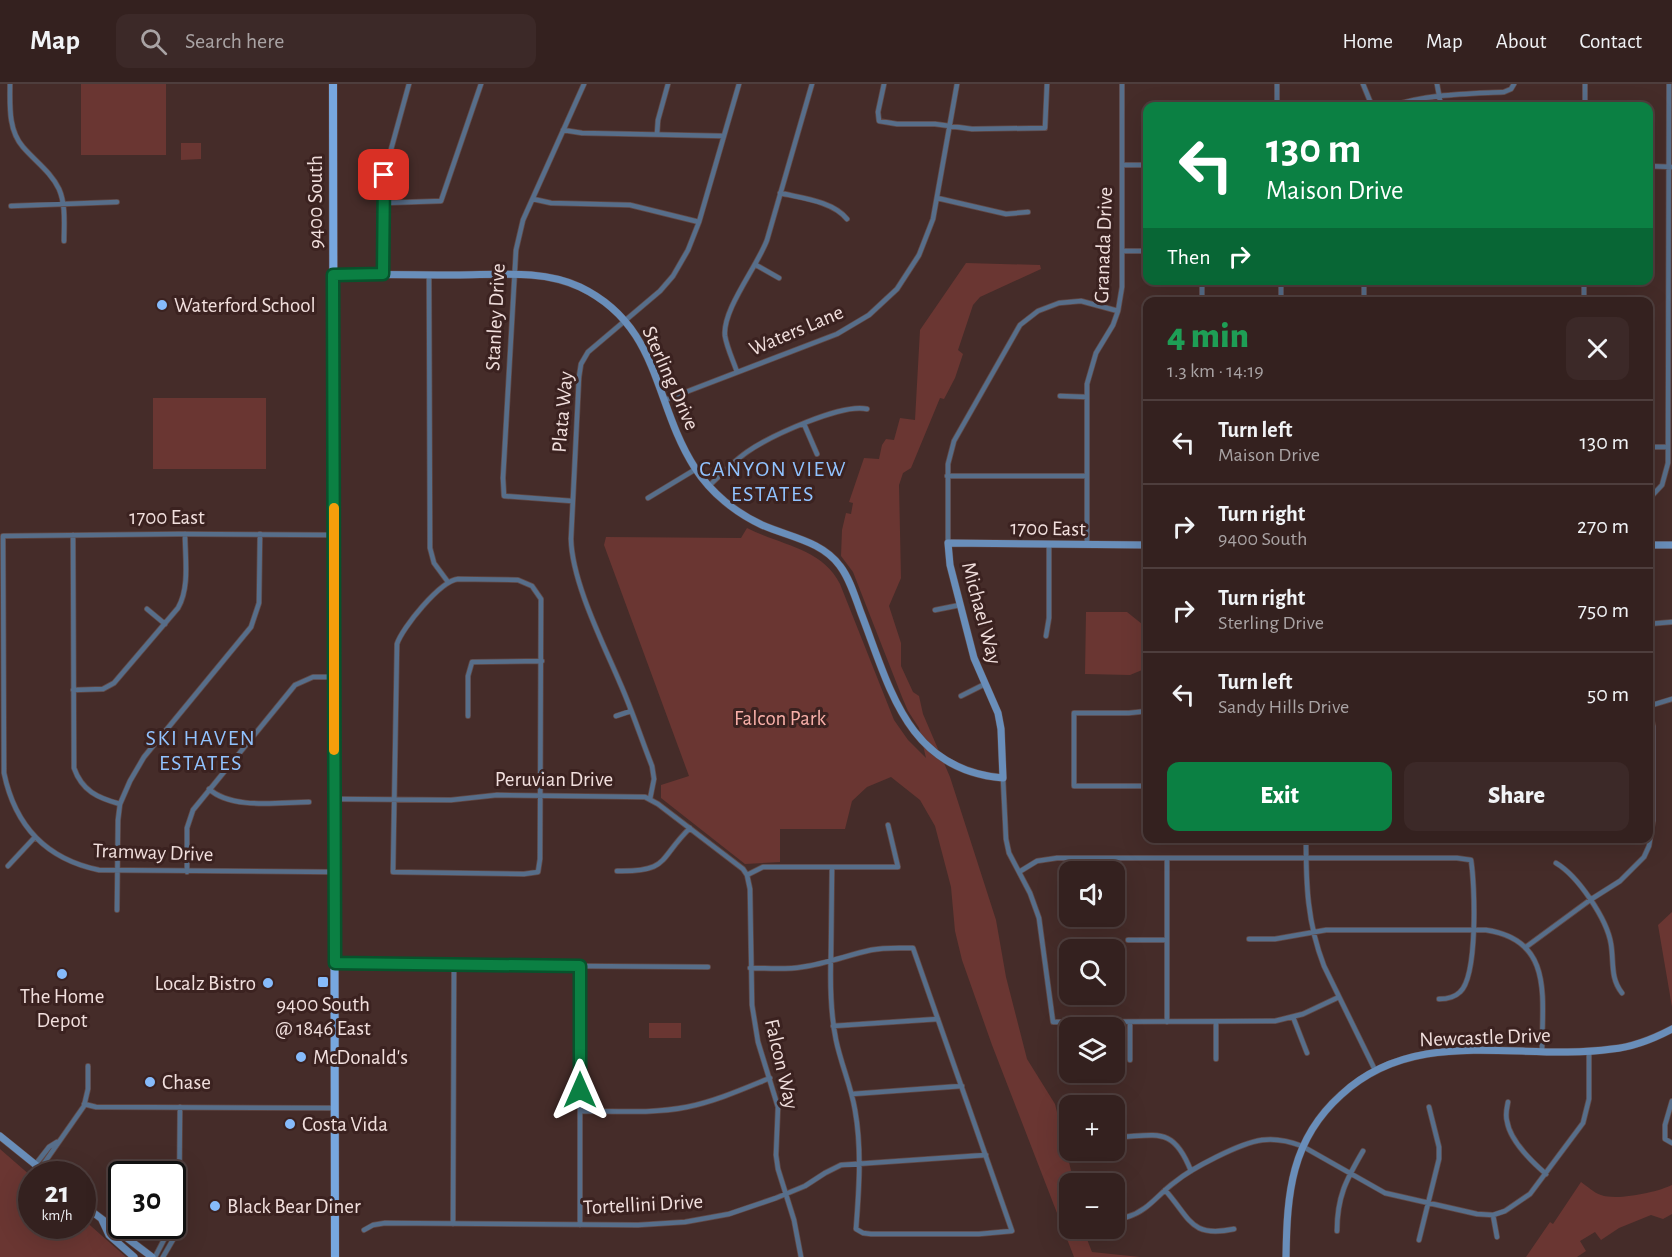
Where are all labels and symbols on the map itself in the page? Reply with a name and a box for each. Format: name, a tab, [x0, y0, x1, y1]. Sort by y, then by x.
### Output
pin	[358, 149, 409, 200]
street label: 9400 South	[305, 155, 326, 249]
street label: Granada Drive	[1091, 186, 1116, 304]
street label: Stanley Drive	[482, 263, 509, 371]
place label: Waterford School	[174, 295, 316, 316]
marker: Waterford School	[155, 298, 169, 312]
street label: Waters Lane	[746, 301, 846, 360]
street label: Sterling Drive	[638, 323, 703, 433]
street label: Plata Way	[548, 370, 577, 454]
district label: CANYON VIEW ESTATES	[699, 458, 847, 505]
street label: 1700 East	[129, 507, 205, 528]
street label: 1700 East	[1010, 517, 1086, 540]
street label: Michael Way	[958, 560, 1005, 666]
park label: Falcon Park	[734, 708, 826, 729]
district label: SKI HAVEN ESTATES	[146, 727, 256, 774]
street label: Peruvian Drive	[495, 769, 613, 790]
street label: Tramway Drive	[92, 840, 214, 865]
marker: The Home Depot	[55, 967, 69, 981]
place label: Localz Bistro	[154, 973, 256, 994]
marker: 9400 South @ 1846 East	[316, 975, 330, 989]
marker: Localz Bistro	[261, 976, 275, 990]
place label: The Home Depot	[20, 986, 104, 1031]
place label: 9400 South @ 1846 East	[275, 994, 371, 1039]
street label: Falcon Way	[761, 1017, 802, 1111]
street label: Newcastle Drive	[1419, 1025, 1551, 1050]
place label: McDonald's	[313, 1047, 408, 1068]
marker: McDonald's	[294, 1050, 308, 1064]
position arrow	[548, 1058, 612, 1122]
place label: Chase	[162, 1072, 211, 1093]
marker: Chase	[143, 1075, 157, 1089]
place label: Costa Vida	[302, 1114, 388, 1135]
marker: Costa Vida	[283, 1117, 297, 1131]
speed limit sign: 30	[108, 1161, 186, 1239]
street label: Tortellini Drive	[582, 1191, 704, 1218]
place label: Black Bear Diner	[227, 1196, 361, 1217]
marker: Black Bear Diner	[208, 1199, 222, 1213]

